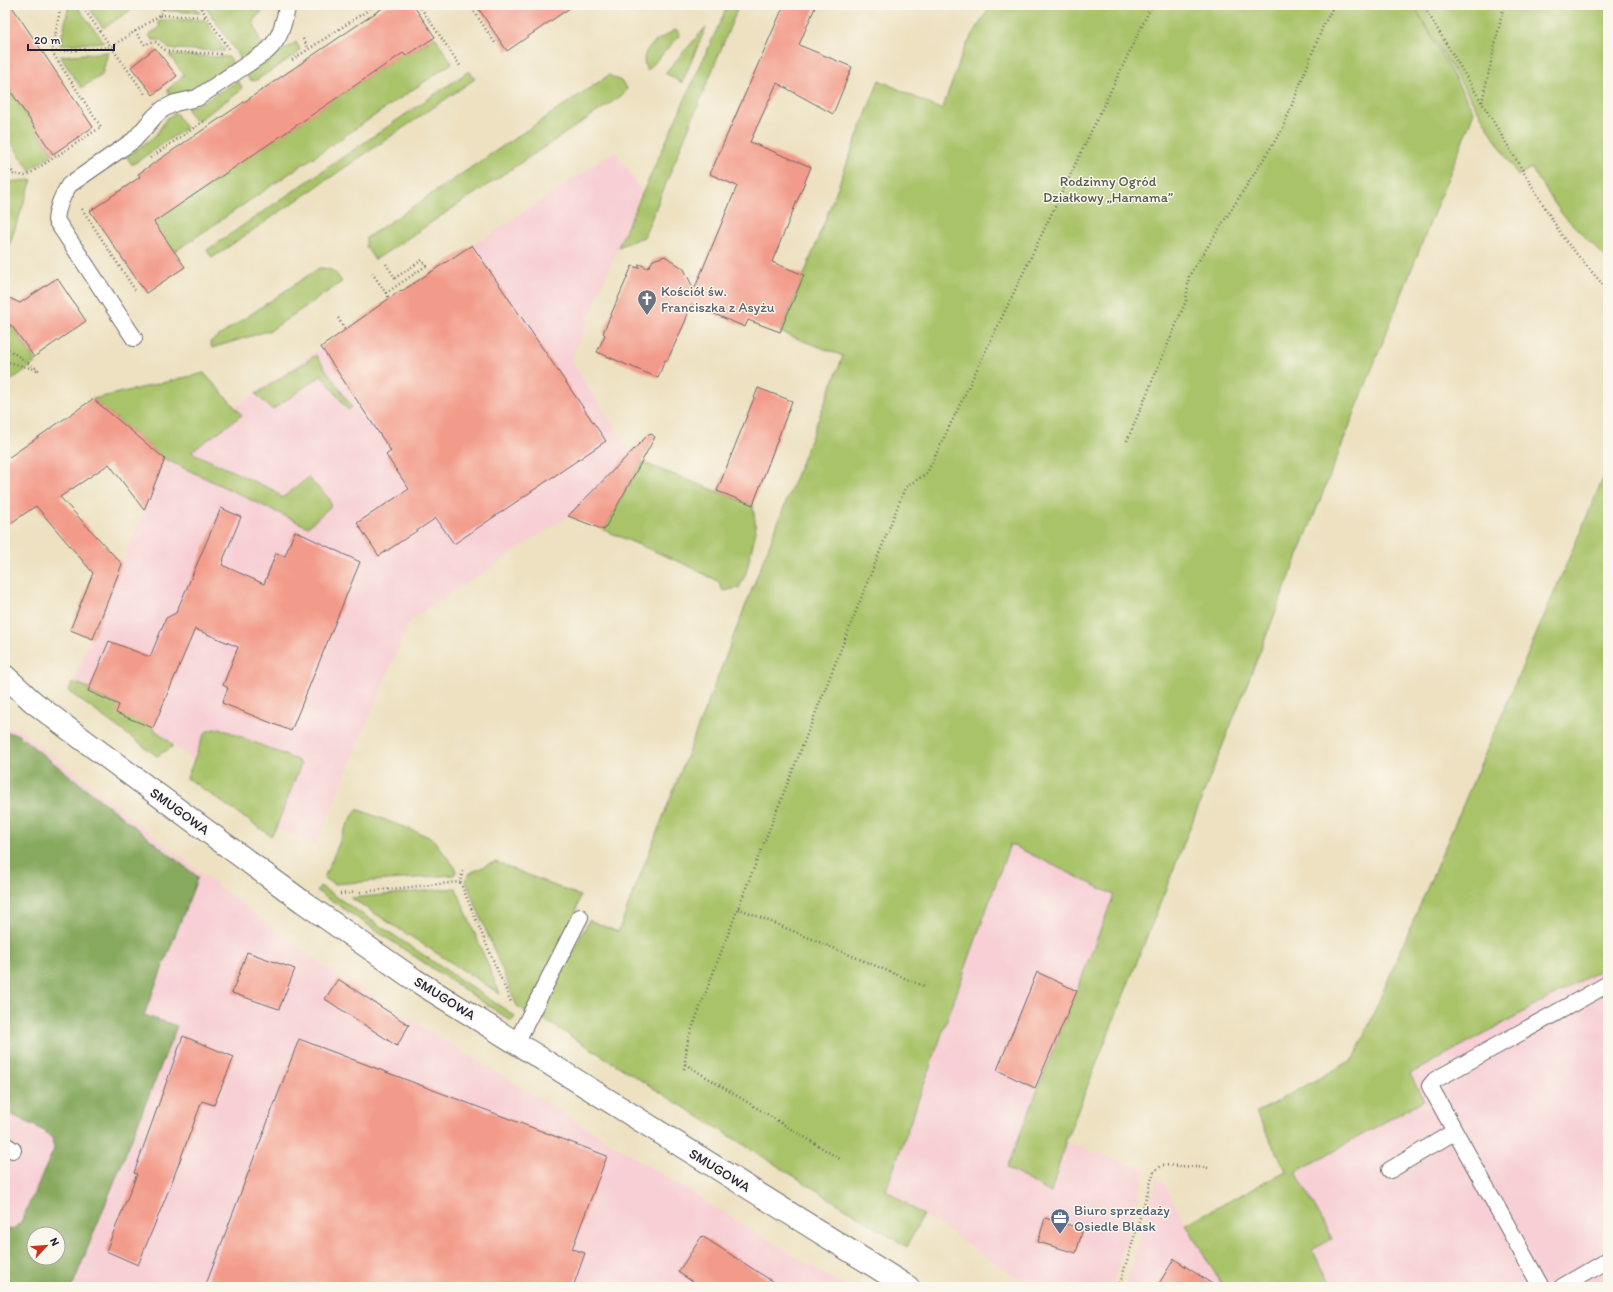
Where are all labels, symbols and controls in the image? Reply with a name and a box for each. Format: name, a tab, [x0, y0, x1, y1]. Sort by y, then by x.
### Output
scale bar	[28, 26, 114, 52]
text: 20 m	[34, 33, 61, 47]
park label: Rodzinny Ogród Działkowy „Harnama”	[1043, 173, 1173, 206]
place label: Kościół św. Franciszka z Asyżu	[661, 283, 775, 316]
church icon: Kościół św. Franciszka z Asyżu	[636, 288, 658, 316]
street label: SMUGOWA	[147, 784, 213, 839]
street label: SMUGOWA	[411, 973, 479, 1024]
street label: SMUGOWA	[686, 1145, 754, 1196]
place label: Biuro sprzedaży Osiedle Blask	[1074, 1202, 1170, 1235]
office icon: Biuro sprzedaży Osiedle Blask	[1049, 1207, 1071, 1235]
north arrow	[26, 1226, 66, 1266]
text: N	[47, 1236, 62, 1248]

